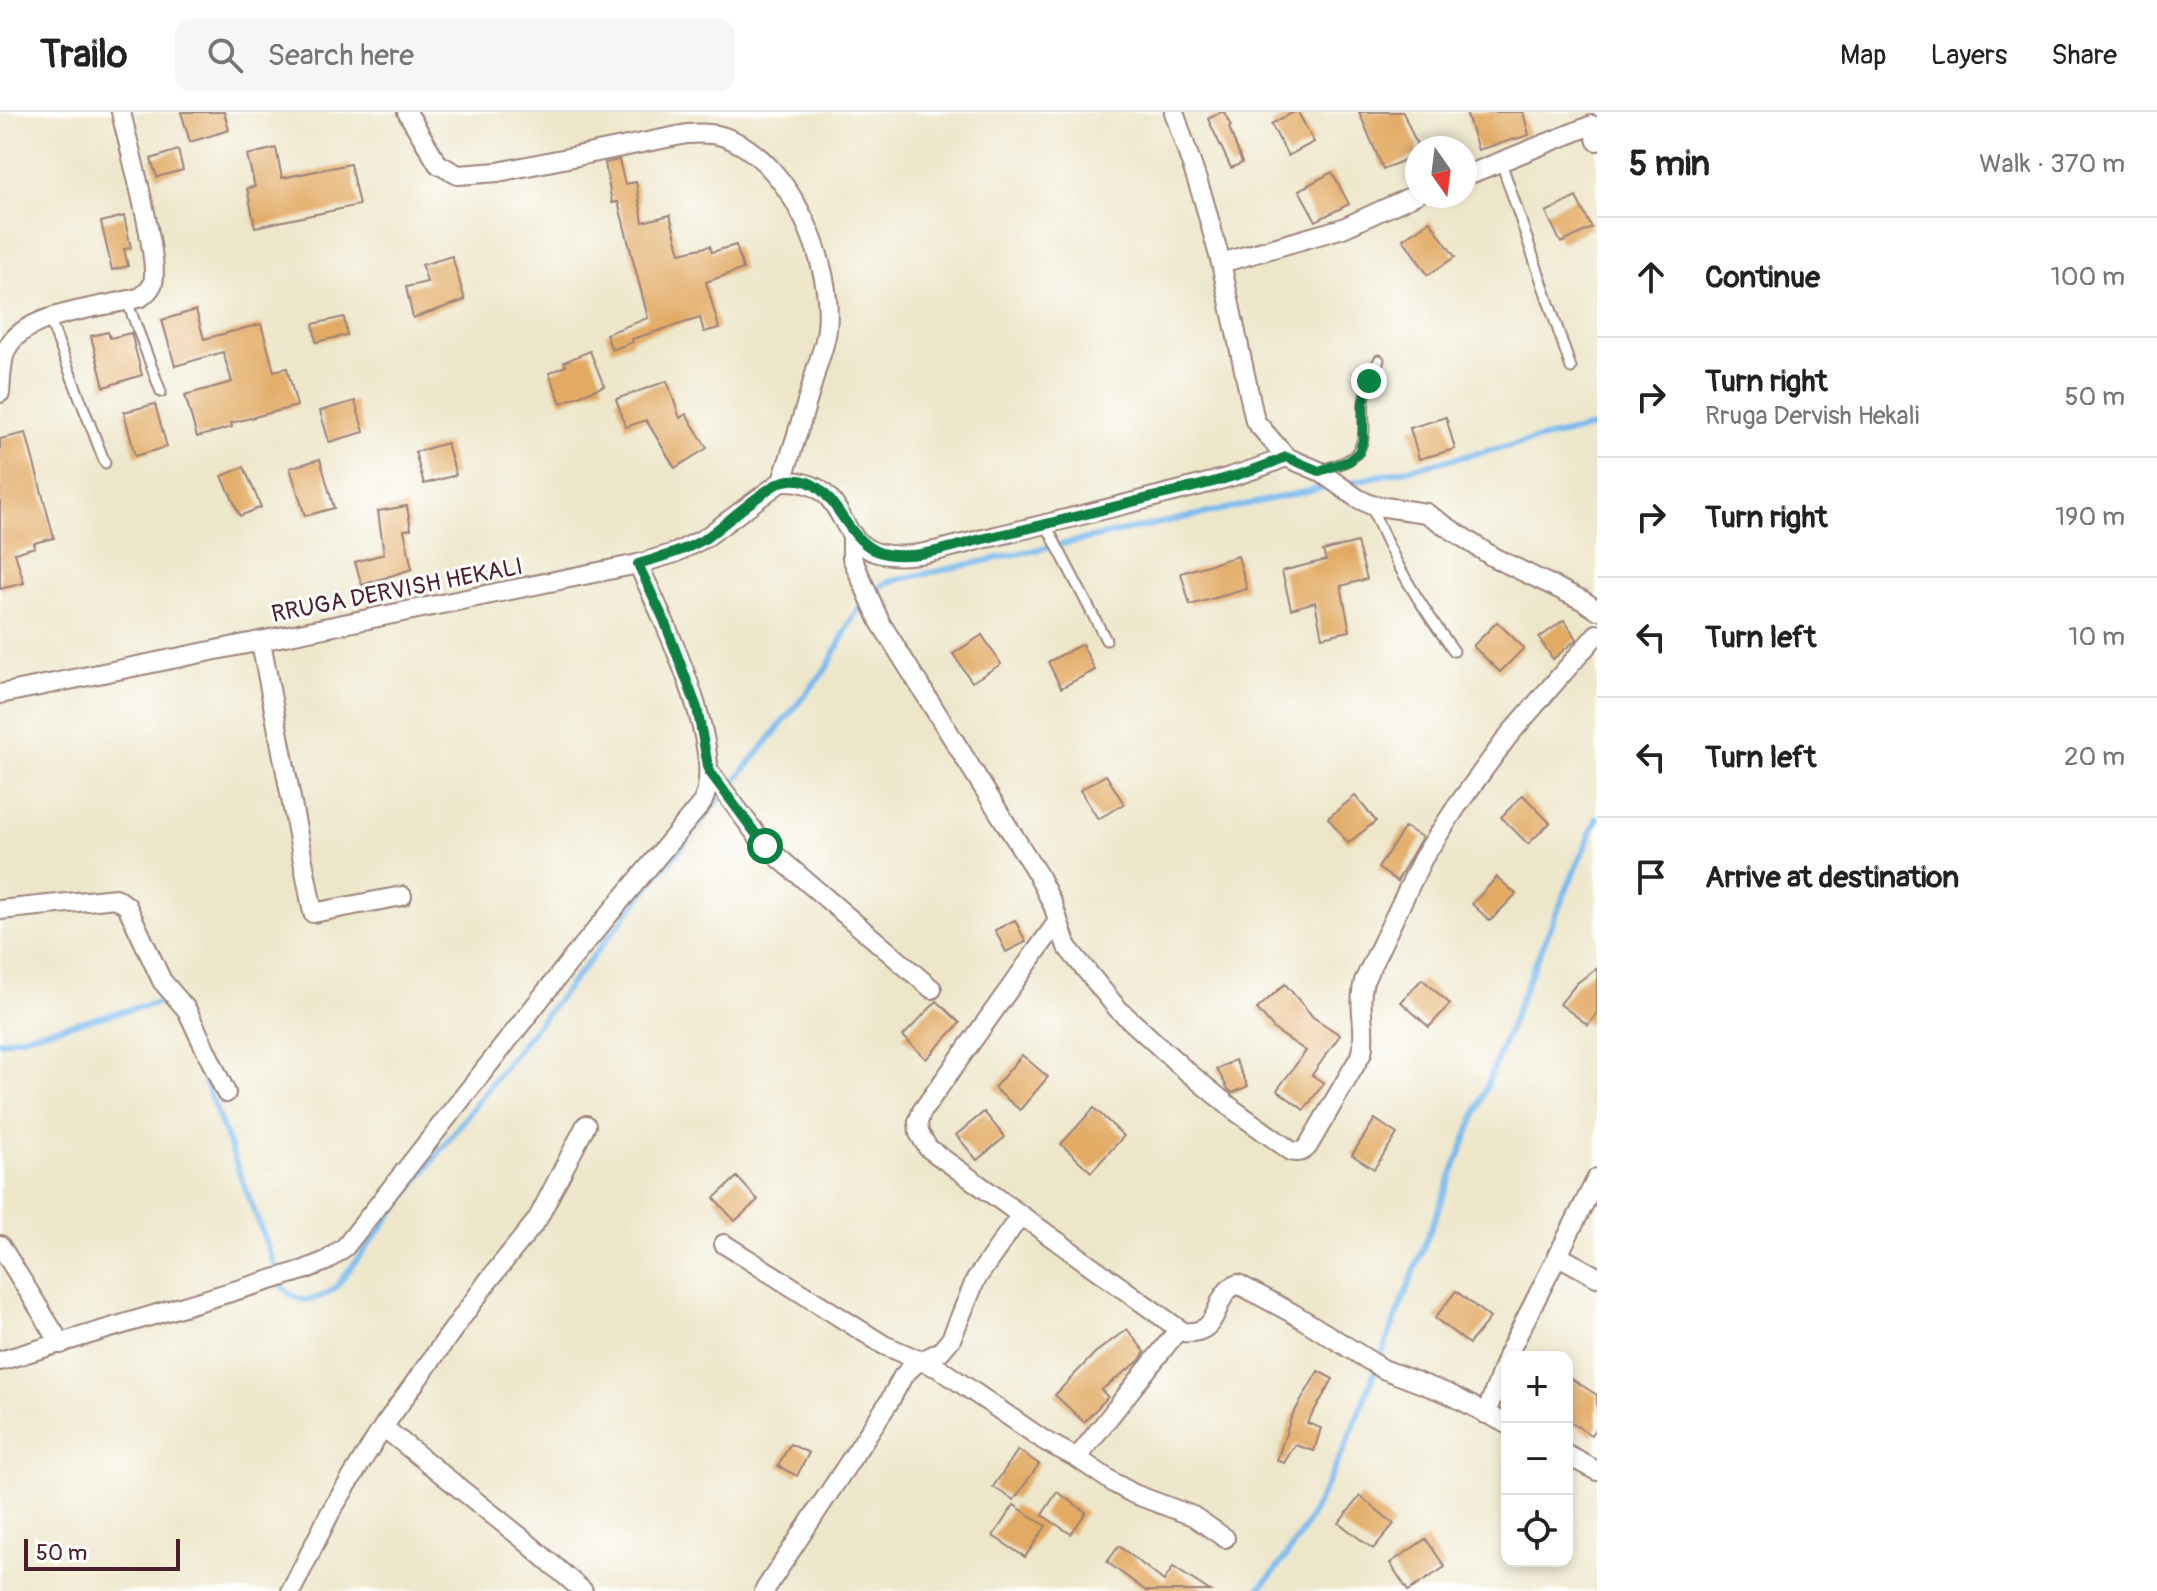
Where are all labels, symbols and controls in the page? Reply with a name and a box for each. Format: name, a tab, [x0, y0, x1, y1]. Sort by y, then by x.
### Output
search box	[175, 19, 735, 91]
text: Trailo	[40, 31, 127, 79]
icon: search	[203, 33, 247, 77]
text: Search here	[267, 37, 414, 74]
text: Map	[1840, 38, 1886, 73]
text: Layers	[1930, 38, 2007, 73]
text: Share	[2051, 38, 2117, 73]
north arrow	[1405, 136, 1477, 208]
text: 5 min	[1629, 143, 1710, 186]
text: Walk · 370 m	[1979, 148, 2125, 180]
icon: ahead	[1629, 255, 1673, 299]
text: Continue	[1705, 259, 1820, 296]
text: 100 m	[2051, 261, 2125, 293]
route end	[1351, 363, 1387, 399]
text: Turn right	[1705, 363, 1828, 400]
icon: right	[1629, 375, 1673, 419]
text: 50 m	[2064, 381, 2125, 413]
text: Rruga Dervish Hekali	[1705, 400, 1919, 432]
icon: right	[1629, 495, 1673, 539]
text: Turn right	[1705, 499, 1828, 536]
text: 190 m	[2055, 501, 2125, 533]
street label: RRUGA DERVISH HEKALI	[269, 552, 525, 629]
icon: left	[1629, 615, 1673, 659]
text: Turn left	[1705, 619, 1816, 656]
text: 10 m	[2068, 621, 2125, 653]
icon: left	[1629, 735, 1673, 779]
text: Turn left	[1705, 739, 1816, 776]
text: 20 m	[2064, 741, 2125, 773]
route start	[747, 828, 783, 864]
icon: arrive	[1629, 855, 1673, 899]
text: Arrive at destination	[1705, 859, 1959, 896]
map controls	[1501, 1351, 1573, 1567]
button: +	[1501, 1351, 1573, 1423]
button: −	[1501, 1423, 1573, 1495]
button: locate	[1501, 1495, 1573, 1567]
scale bar	[24, 1535, 180, 1571]
text: 50 m	[36, 1539, 87, 1567]

